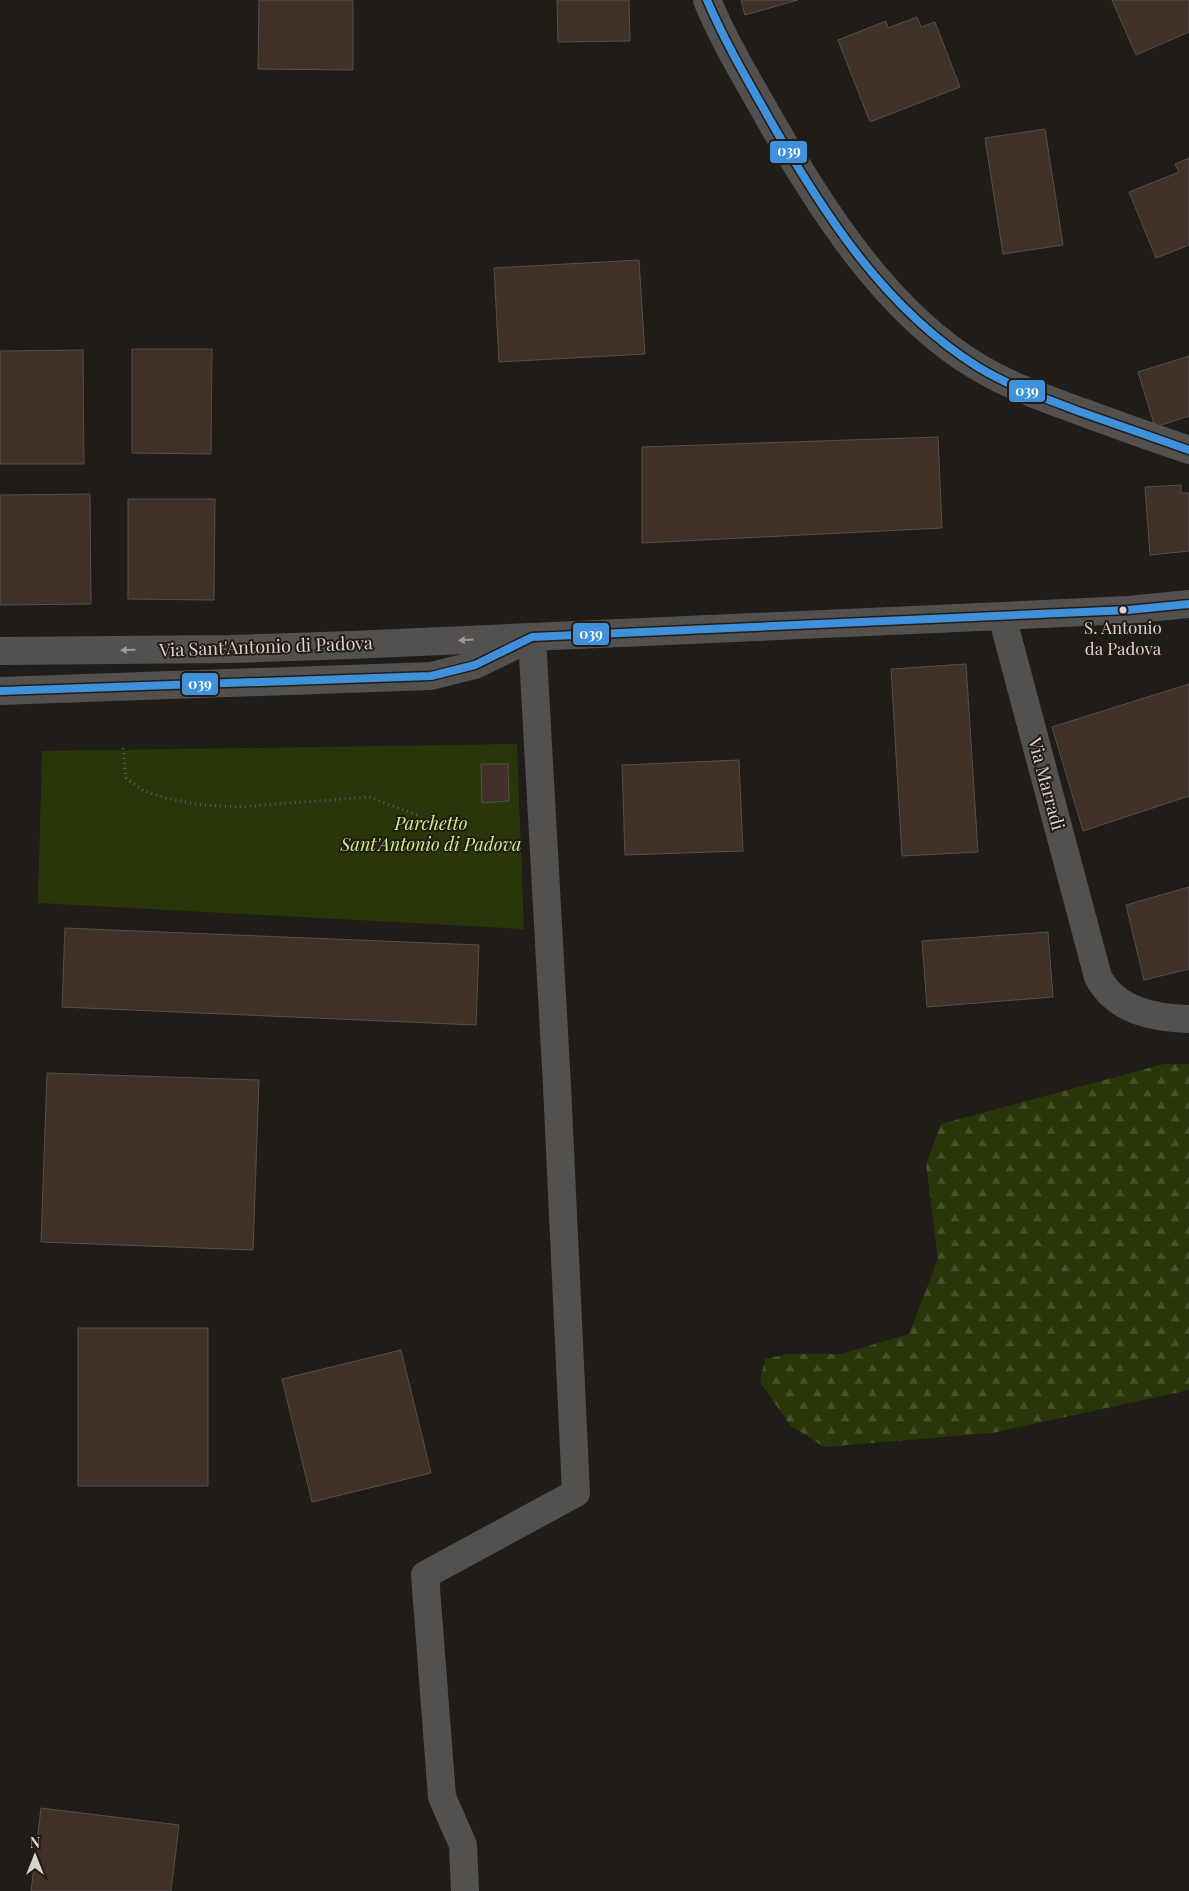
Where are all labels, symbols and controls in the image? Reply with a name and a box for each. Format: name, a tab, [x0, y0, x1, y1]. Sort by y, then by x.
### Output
line badge: 039	[769, 140, 808, 164]
text: 039	[777, 141, 801, 160]
line badge: 039	[1008, 379, 1046, 403]
text: 039	[1015, 381, 1039, 400]
marker: S. Antonio da Padova	[1118, 605, 1128, 615]
place label: S. Antonio da Padova	[1084, 616, 1162, 659]
line badge: 039	[572, 622, 610, 646]
text: 039	[579, 624, 603, 643]
street label: Via Sant'Antonio di Padova	[158, 630, 373, 662]
one-way arrow	[457, 636, 473, 644]
one-way arrow	[120, 647, 136, 655]
line badge: 039	[181, 672, 219, 696]
text: 039	[188, 674, 212, 693]
street label: Via Marradi	[1023, 734, 1071, 833]
park label: Parchetto Sant'Antonio di Padova	[340, 811, 521, 856]
north arrow	[10, 1831, 60, 1881]
text: N	[30, 1833, 40, 1852]

